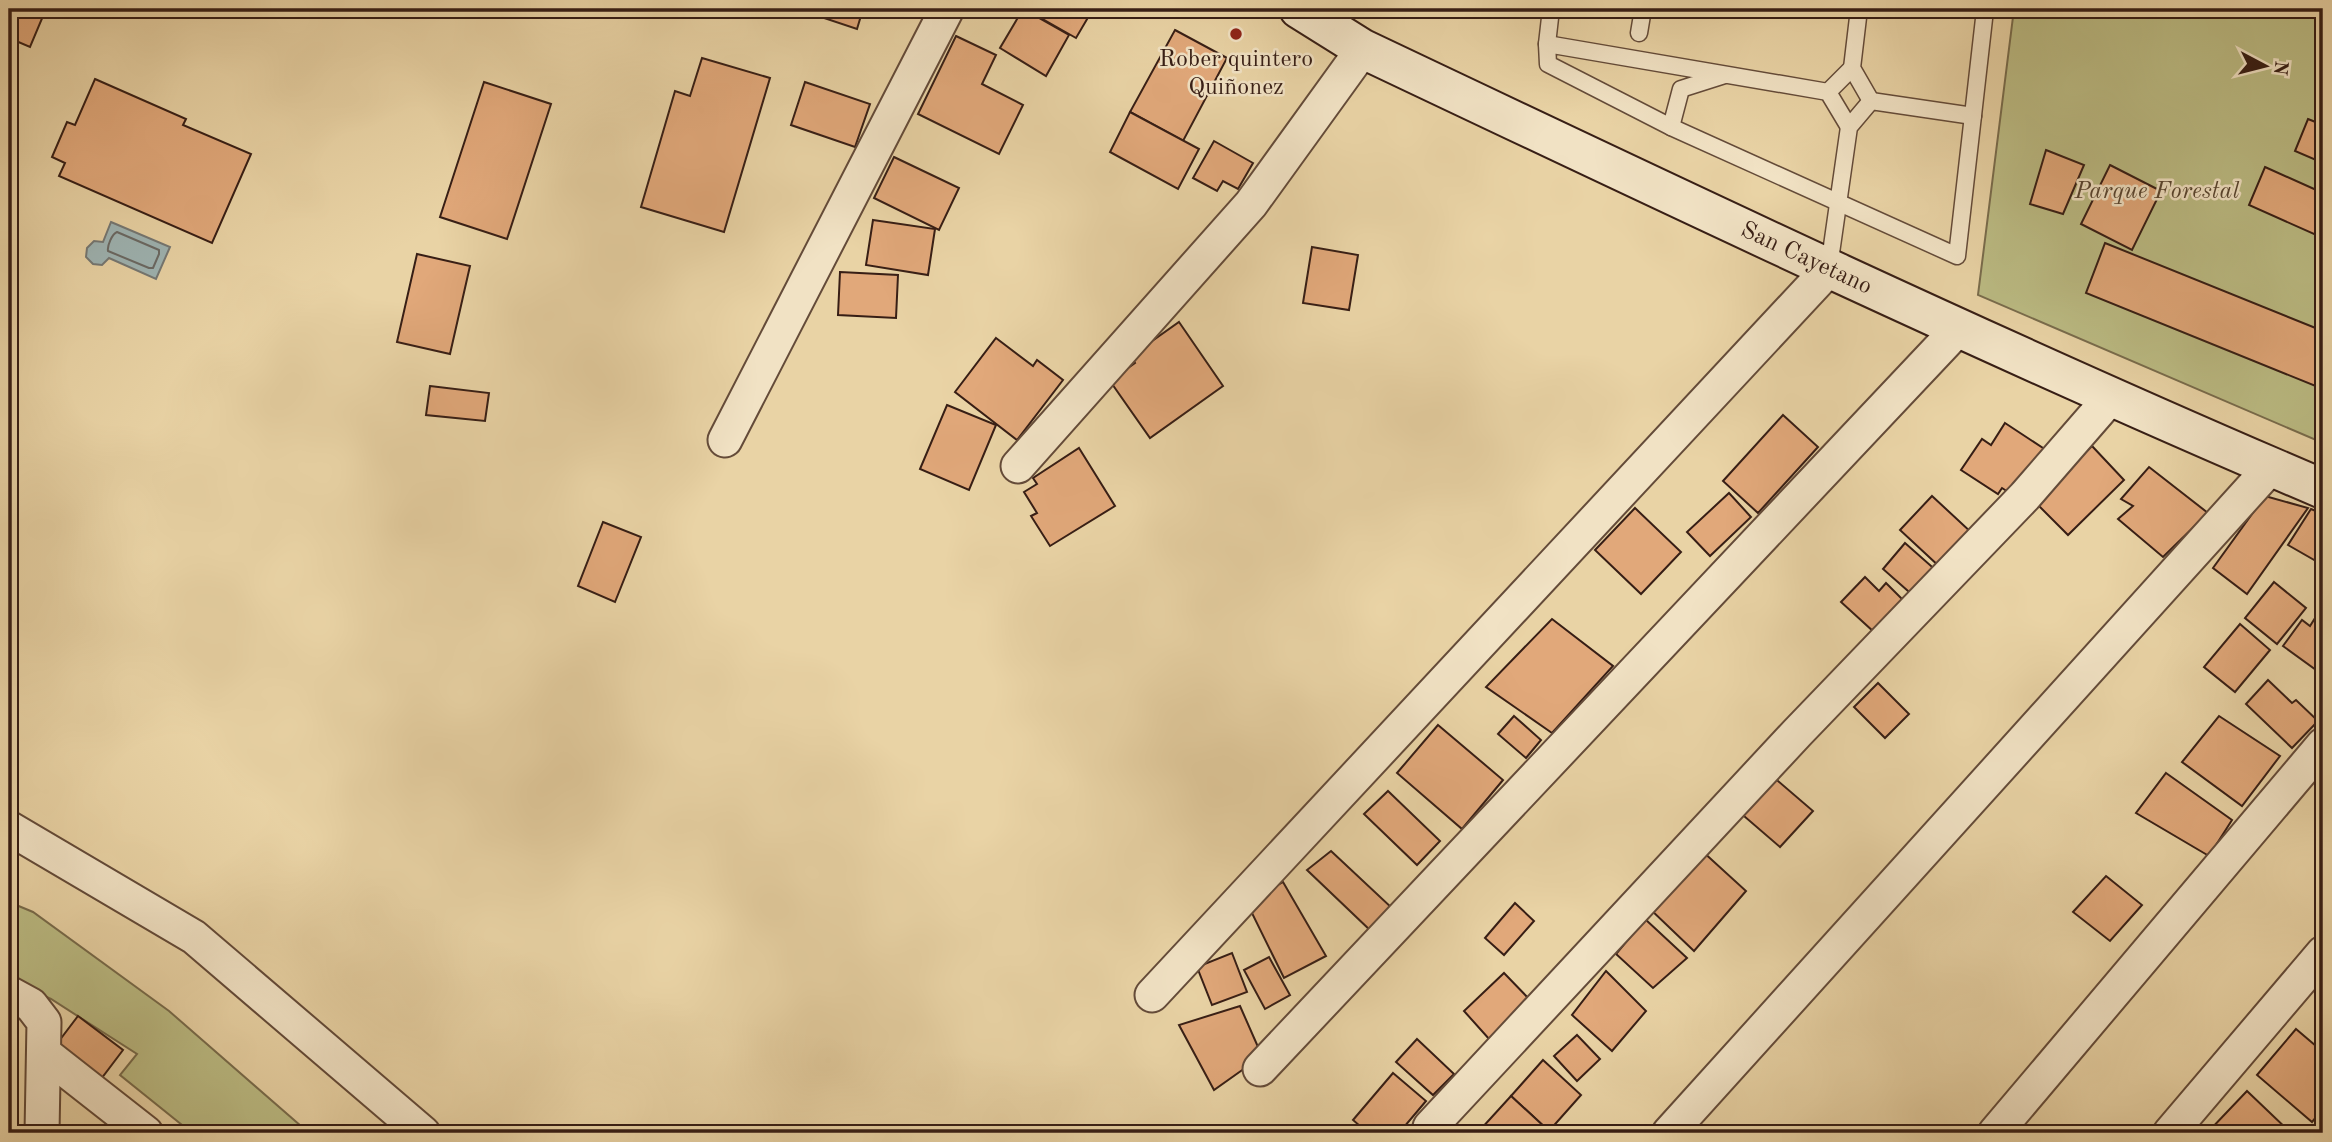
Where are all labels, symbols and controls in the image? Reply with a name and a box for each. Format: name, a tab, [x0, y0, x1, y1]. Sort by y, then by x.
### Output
marker: Rober quintero Quiñonez	[1228, 26, 1244, 42]
north arrow	[2230, 32, 2300, 102]
place label: Rober quintero Quiñonez	[1159, 48, 1313, 100]
text: N	[2269, 59, 2290, 77]
park label: Parque Forestal	[2074, 180, 2239, 204]
street label: San Cayetano	[1737, 218, 1875, 300]

